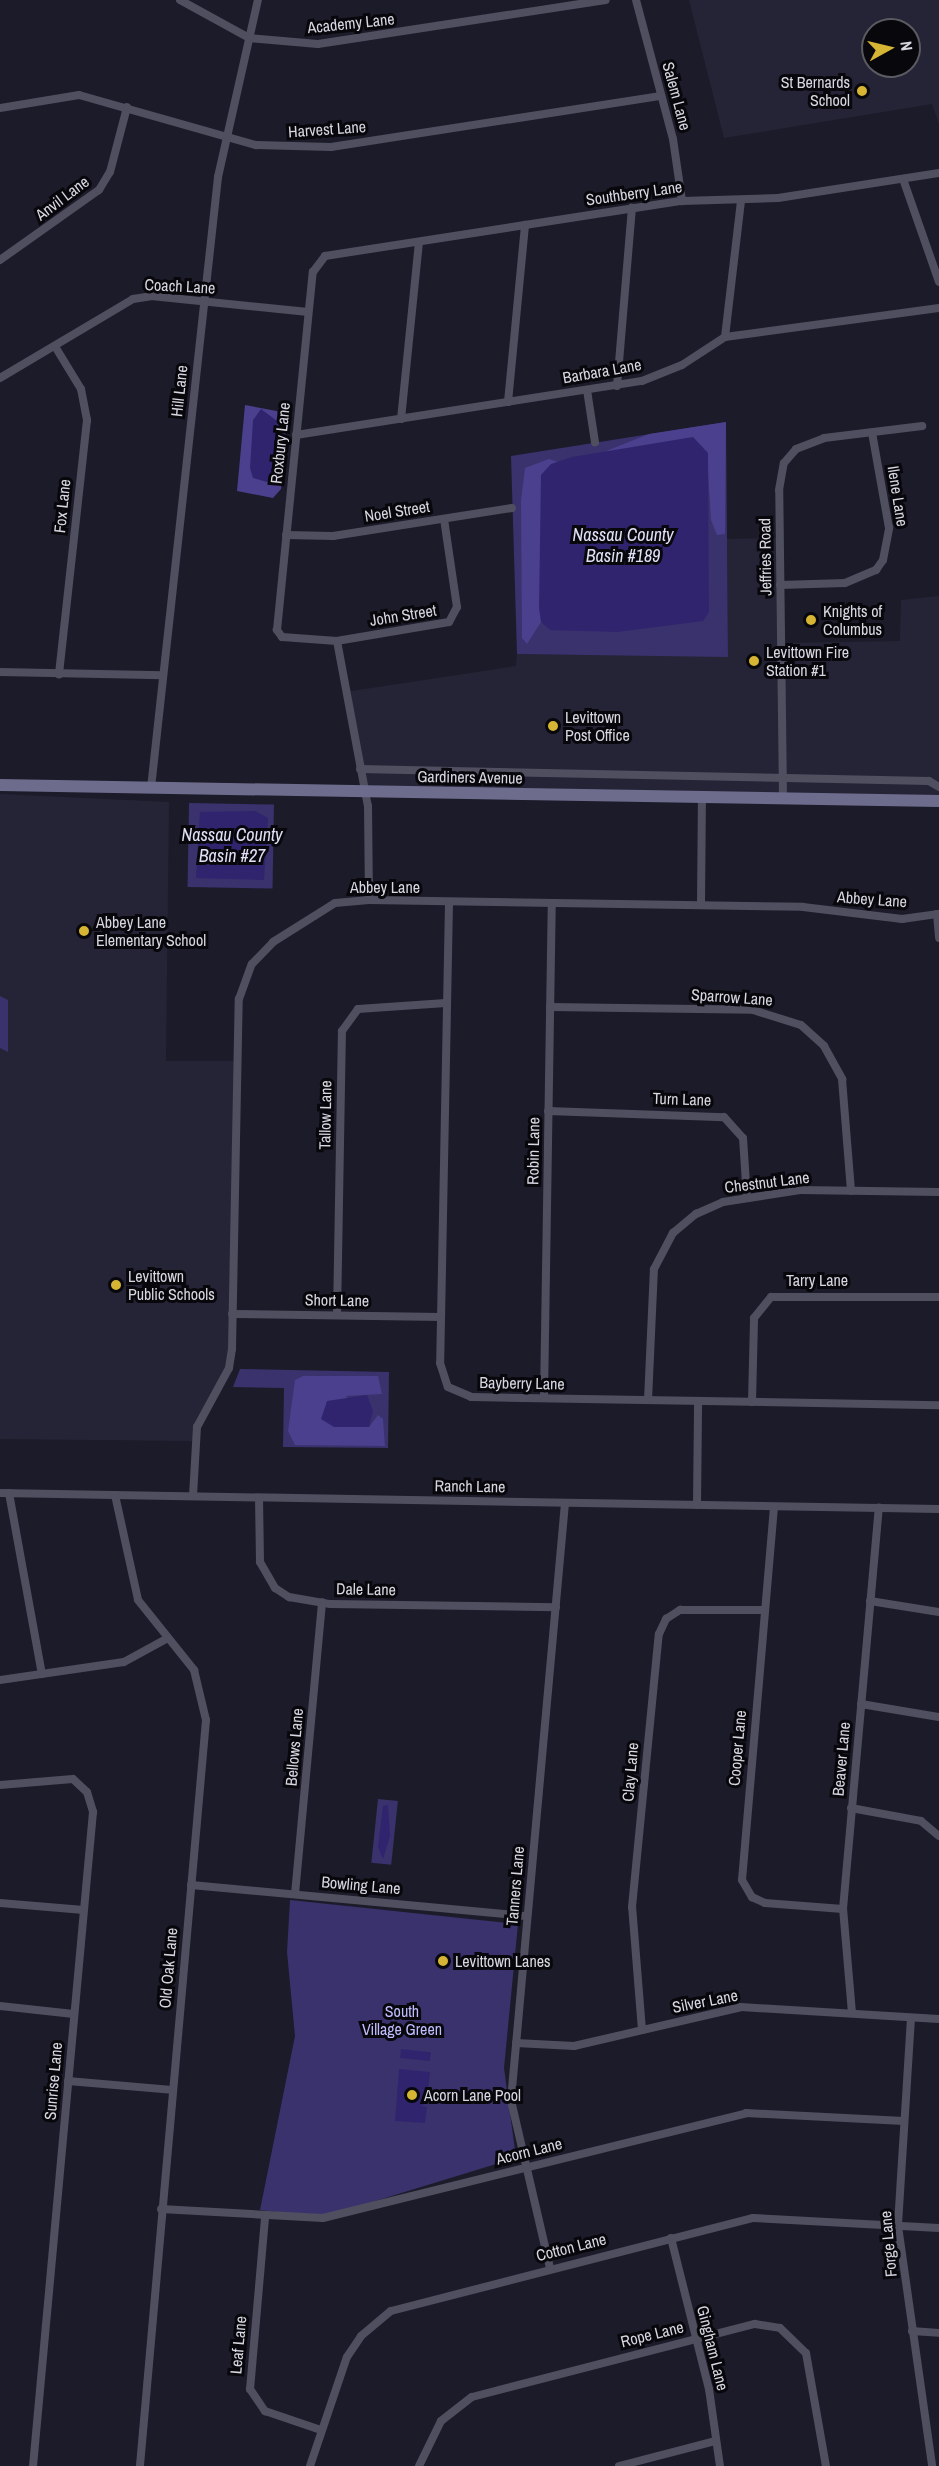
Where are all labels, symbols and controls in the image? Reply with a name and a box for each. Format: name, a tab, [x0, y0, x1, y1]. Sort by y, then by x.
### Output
street label: Academy Lane	[306, 9, 396, 37]
north arrow	[861, 18, 921, 78]
text: N	[895, 40, 918, 52]
street label: Salem Lane	[659, 60, 695, 132]
place label: St Bernards School	[781, 72, 850, 110]
marker: St Bernards School	[855, 84, 869, 98]
street label: Harvest Lane	[287, 117, 367, 141]
street label: Anvil Lane	[31, 172, 93, 224]
street label: Southberry Lane	[585, 177, 683, 209]
street label: Coach Lane	[144, 275, 216, 297]
street label: Barbara Lane	[561, 355, 643, 387]
street label: Hill Lane	[167, 364, 191, 418]
street label: Roxbury Lane	[266, 401, 294, 485]
street label: Ilene Lane	[884, 464, 912, 528]
street label: Fox Lane	[50, 478, 74, 534]
street label: Noel Street	[363, 496, 431, 526]
street label: Jeffries Road	[755, 518, 775, 596]
water label: Nassau County Basin #189	[573, 525, 673, 568]
street label: John Street	[368, 600, 438, 630]
place label: Knights of Columbus	[823, 601, 882, 639]
marker: Knights of Columbus	[804, 613, 818, 627]
place label: Levittown Fire Station #1	[766, 642, 849, 680]
marker: Levittown Fire Station #1	[747, 654, 761, 668]
place label: Levittown Post Office	[565, 707, 630, 745]
marker: Levittown Post Office	[546, 719, 560, 733]
street label: Gardiners Avenue	[417, 766, 523, 788]
water label: Nassau County Basin #27	[182, 825, 282, 868]
street label: Abbey Lane	[350, 877, 420, 897]
street label: Abbey Lane	[836, 887, 908, 911]
place label: Abbey Lane Elementary School	[96, 912, 206, 950]
marker: Abbey Lane Elementary School	[77, 924, 91, 938]
street label: Sparrow Lane	[691, 985, 773, 1009]
street label: Tallow Lane	[315, 1080, 335, 1150]
street label: Turn Lane	[652, 1088, 712, 1110]
street label: Robin Lane	[523, 1117, 543, 1185]
street label: Chestnut Lane	[723, 1167, 811, 1197]
place label: Levittown Public Schools	[128, 1266, 215, 1304]
street label: Tarry Lane	[786, 1270, 848, 1290]
marker: Levittown Public Schools	[109, 1278, 123, 1292]
street label: Short Lane	[305, 1290, 369, 1310]
street label: Bayberry Lane	[479, 1373, 565, 1393]
street label: Ranch Lane	[434, 1476, 506, 1496]
street label: Dale Lane	[336, 1579, 396, 1599]
street label: Bellows Lane	[281, 1707, 307, 1787]
street label: Cooper Lane	[724, 1709, 750, 1787]
street label: Beaver Lane	[828, 1721, 854, 1797]
street label: Clay Lane	[618, 1742, 642, 1802]
street label: Tanners Lane	[502, 1845, 528, 1927]
street label: Bowling Lane	[321, 1872, 401, 1898]
street label: Old Oak Lane	[155, 1927, 181, 2009]
place label: Levittown Lanes	[455, 1951, 551, 1971]
marker: Levittown Lanes	[436, 1954, 450, 1968]
street label: Silver Lane	[671, 1985, 739, 2017]
park label: South Village Green	[362, 2001, 442, 2039]
street label: Sunrise Lane	[40, 2041, 66, 2121]
place label: Acorn Lane Pool	[424, 2085, 521, 2105]
marker: Acorn Lane Pool	[405, 2088, 419, 2102]
street label: Acorn Lane	[494, 2134, 564, 2168]
street label: Forge Lane	[876, 2210, 900, 2278]
street label: Cotton Lane	[534, 2229, 608, 2265]
street label: Gingham Lane	[693, 2304, 733, 2392]
street label: Leaf Lane	[226, 2315, 250, 2375]
street label: Rope Lane	[619, 2317, 685, 2351]

